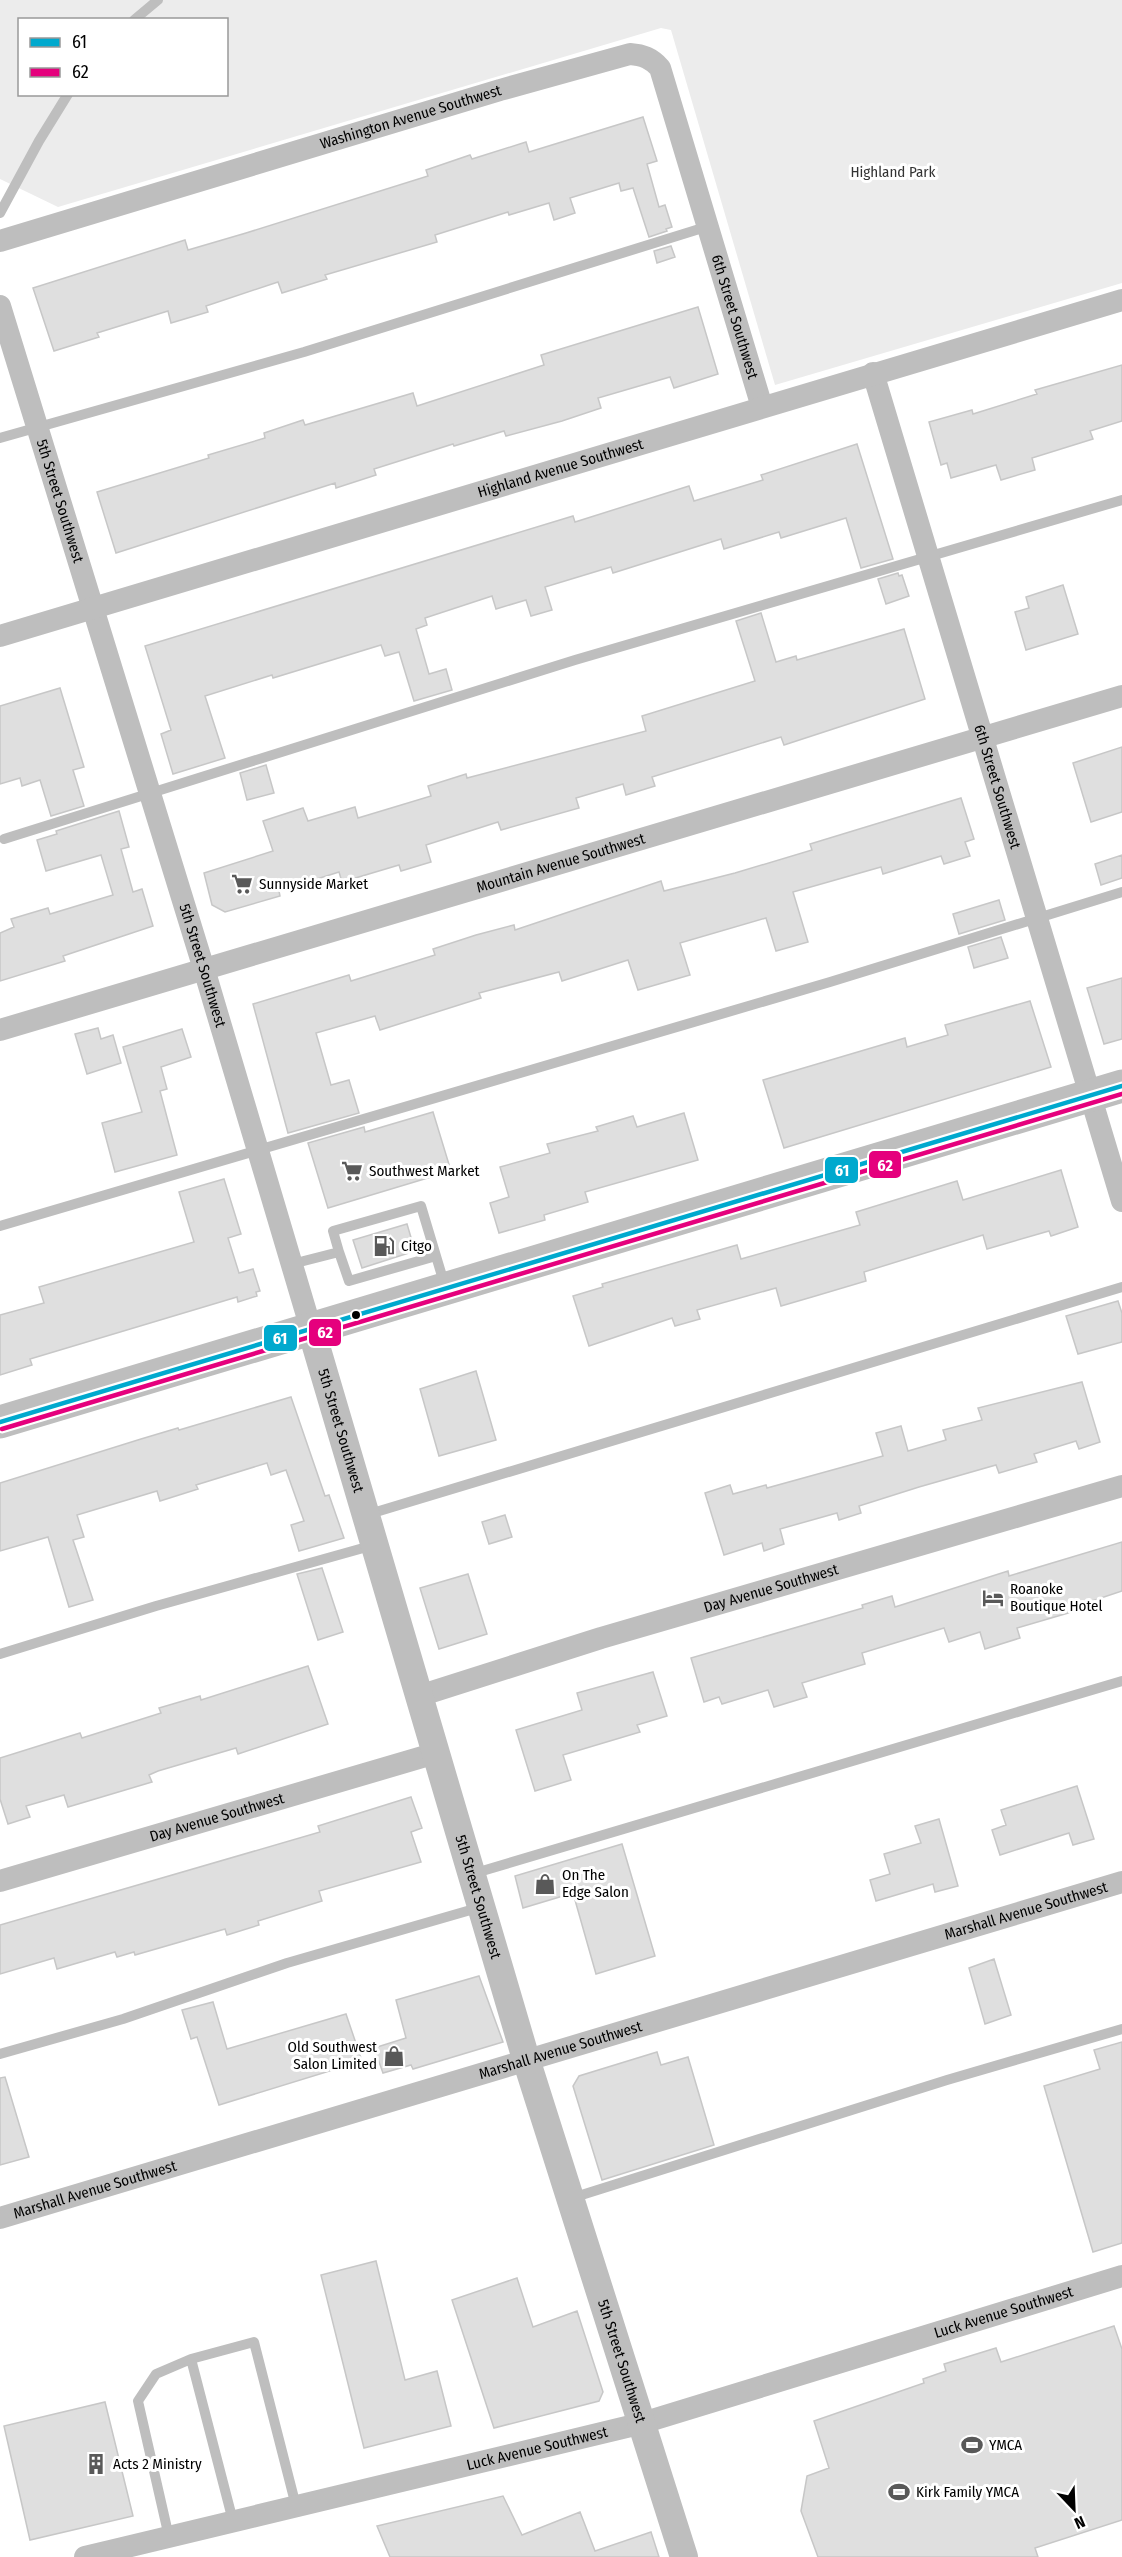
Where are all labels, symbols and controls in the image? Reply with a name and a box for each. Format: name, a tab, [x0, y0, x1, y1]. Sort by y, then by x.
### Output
legend	[18, 18, 228, 96]
text: 61	[72, 31, 87, 53]
text: 62	[72, 61, 89, 83]
street label: Washington Avenue Southwest	[318, 81, 504, 153]
park label: Highland Park	[850, 163, 936, 181]
street label: 6th Street Southwest	[708, 252, 762, 381]
street label: Highland Avenue Southwest	[476, 435, 645, 501]
street label: 5th Street Southwest	[33, 437, 87, 565]
street label: 6th Street Southwest	[970, 722, 1025, 851]
street label: Mountain Avenue Southwest	[474, 829, 647, 897]
supermarket icon: Sunnyside Market	[230, 872, 254, 896]
place label: Sunnyside Market	[259, 875, 368, 893]
street label: 5th Street Southwest	[175, 902, 230, 1030]
line badge: 62	[868, 1150, 902, 1179]
line badge: 61	[824, 1156, 859, 1184]
text: 62	[877, 1156, 893, 1175]
supermarket icon: Southwest Market	[340, 1159, 364, 1183]
text: 61	[835, 1161, 849, 1180]
place label: Southwest Market	[369, 1162, 480, 1180]
fuel station icon: Citgo	[372, 1234, 396, 1258]
place label: Citgo	[401, 1237, 432, 1255]
unlabelled marker	[350, 1309, 362, 1321]
line badge: 62	[308, 1318, 342, 1347]
text: 62	[317, 1323, 333, 1342]
line badge: 61	[263, 1324, 298, 1352]
text: 61	[273, 1329, 287, 1348]
street label: 5th Street Southwest	[314, 1367, 368, 1495]
street label: Day Avenue Southwest	[702, 1560, 840, 1617]
place label: Roanoke Boutique Hotel	[1010, 1580, 1103, 1615]
hotel icon: Roanoke Boutique Hotel	[981, 1586, 1005, 1610]
street label: Day Avenue Southwest	[148, 1789, 286, 1846]
street label: 5th Street Southwest	[452, 1833, 505, 1961]
place label: On The Edge Salon	[562, 1866, 629, 1901]
shop icon: On The Edge Salon	[533, 1872, 557, 1896]
street label: Marshall Avenue Southwest	[942, 1878, 1110, 1944]
street label: Marshall Avenue Southwest	[477, 2017, 644, 2083]
place label: Old Southwest Salon Limited	[288, 2038, 377, 2073]
shop icon: Old Southwest Salon Limited	[382, 2044, 406, 2068]
street label: Marshall Avenue Southwest	[11, 2157, 179, 2223]
street label: Luck Avenue Southwest	[932, 2283, 1075, 2342]
street label: 5th Street Southwest	[594, 2297, 650, 2425]
street label: Luck Avenue Southwest	[465, 2423, 610, 2474]
sports icon: YMCA	[960, 2433, 984, 2457]
place label: YMCA	[989, 2436, 1022, 2454]
building icon: Acts 2 Ministry	[84, 2452, 108, 2476]
place label: Acts 2 Ministry	[113, 2455, 202, 2473]
north arrow	[1044, 2479, 1104, 2539]
sports icon: Kirk Family YMCA	[887, 2480, 911, 2504]
place label: Kirk Family YMCA	[916, 2483, 1019, 2501]
text: N	[1072, 2512, 1088, 2533]

